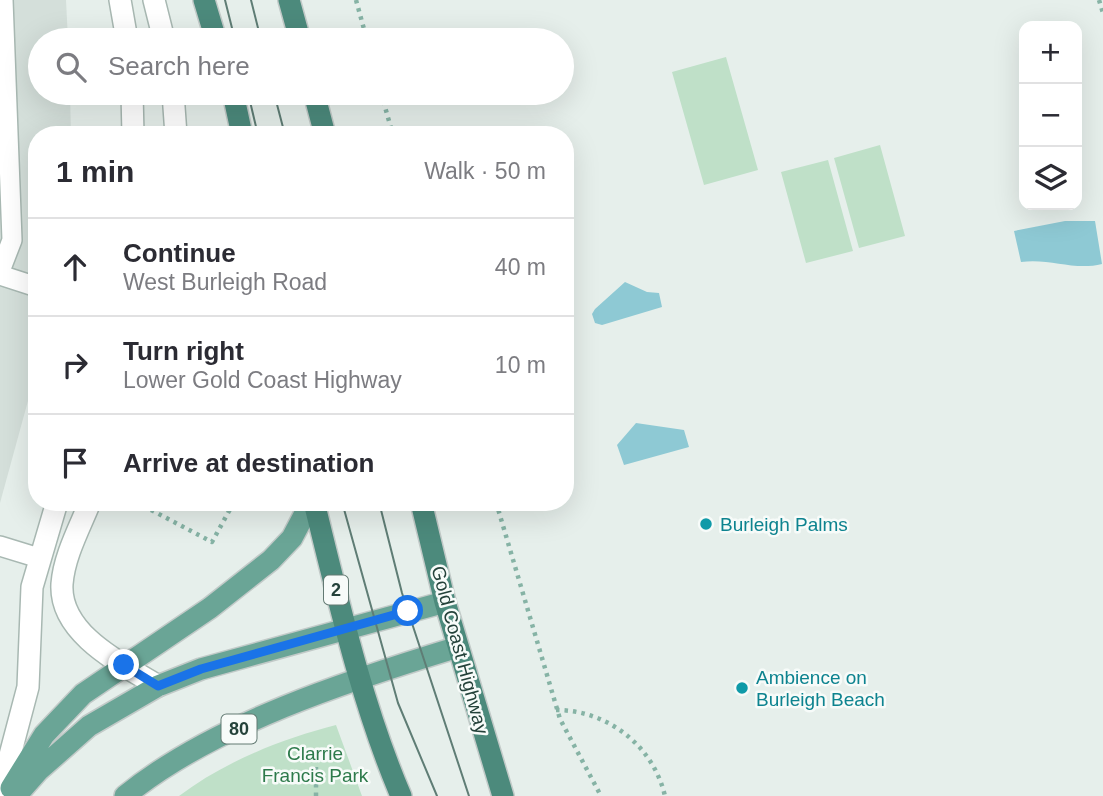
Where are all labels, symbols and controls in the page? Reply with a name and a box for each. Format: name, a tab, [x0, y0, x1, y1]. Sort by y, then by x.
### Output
map controls	[1019, 21, 1082, 210]
button: +	[1019, 21, 1082, 84]
search box	[28, 28, 574, 105]
icon: search	[52, 48, 90, 86]
text: Search here	[108, 51, 250, 81]
button: −	[1019, 84, 1082, 147]
button: layers	[1019, 147, 1082, 210]
text: 1 min	[56, 155, 134, 188]
text: Walk · 50 m	[424, 158, 546, 184]
text: Continue	[123, 238, 236, 268]
icon: ahead	[56, 248, 94, 286]
text: 40 m	[495, 254, 546, 280]
text: West Burleigh Road	[123, 269, 327, 295]
text: Turn right	[123, 336, 244, 366]
icon: right	[56, 346, 94, 384]
text: 10 m	[495, 352, 546, 378]
text: Lower Gold Coast Highway	[123, 367, 402, 393]
icon: arrive	[56, 444, 94, 482]
text: Arrive at destination	[123, 448, 374, 478]
place label: Burleigh Palms	[720, 514, 848, 535]
marker: Burleigh Palms	[698, 516, 714, 532]
street label: Gold Coast Highway	[427, 564, 493, 737]
road number: 2	[324, 576, 348, 604]
route start	[392, 595, 423, 626]
route end	[108, 649, 139, 680]
place label: Ambience on Burleigh Beach	[756, 667, 885, 710]
marker: Ambience on Burleigh Beach	[734, 680, 750, 696]
road number: 80	[222, 714, 256, 744]
park label: Clarrie Francis Park	[262, 743, 369, 786]

